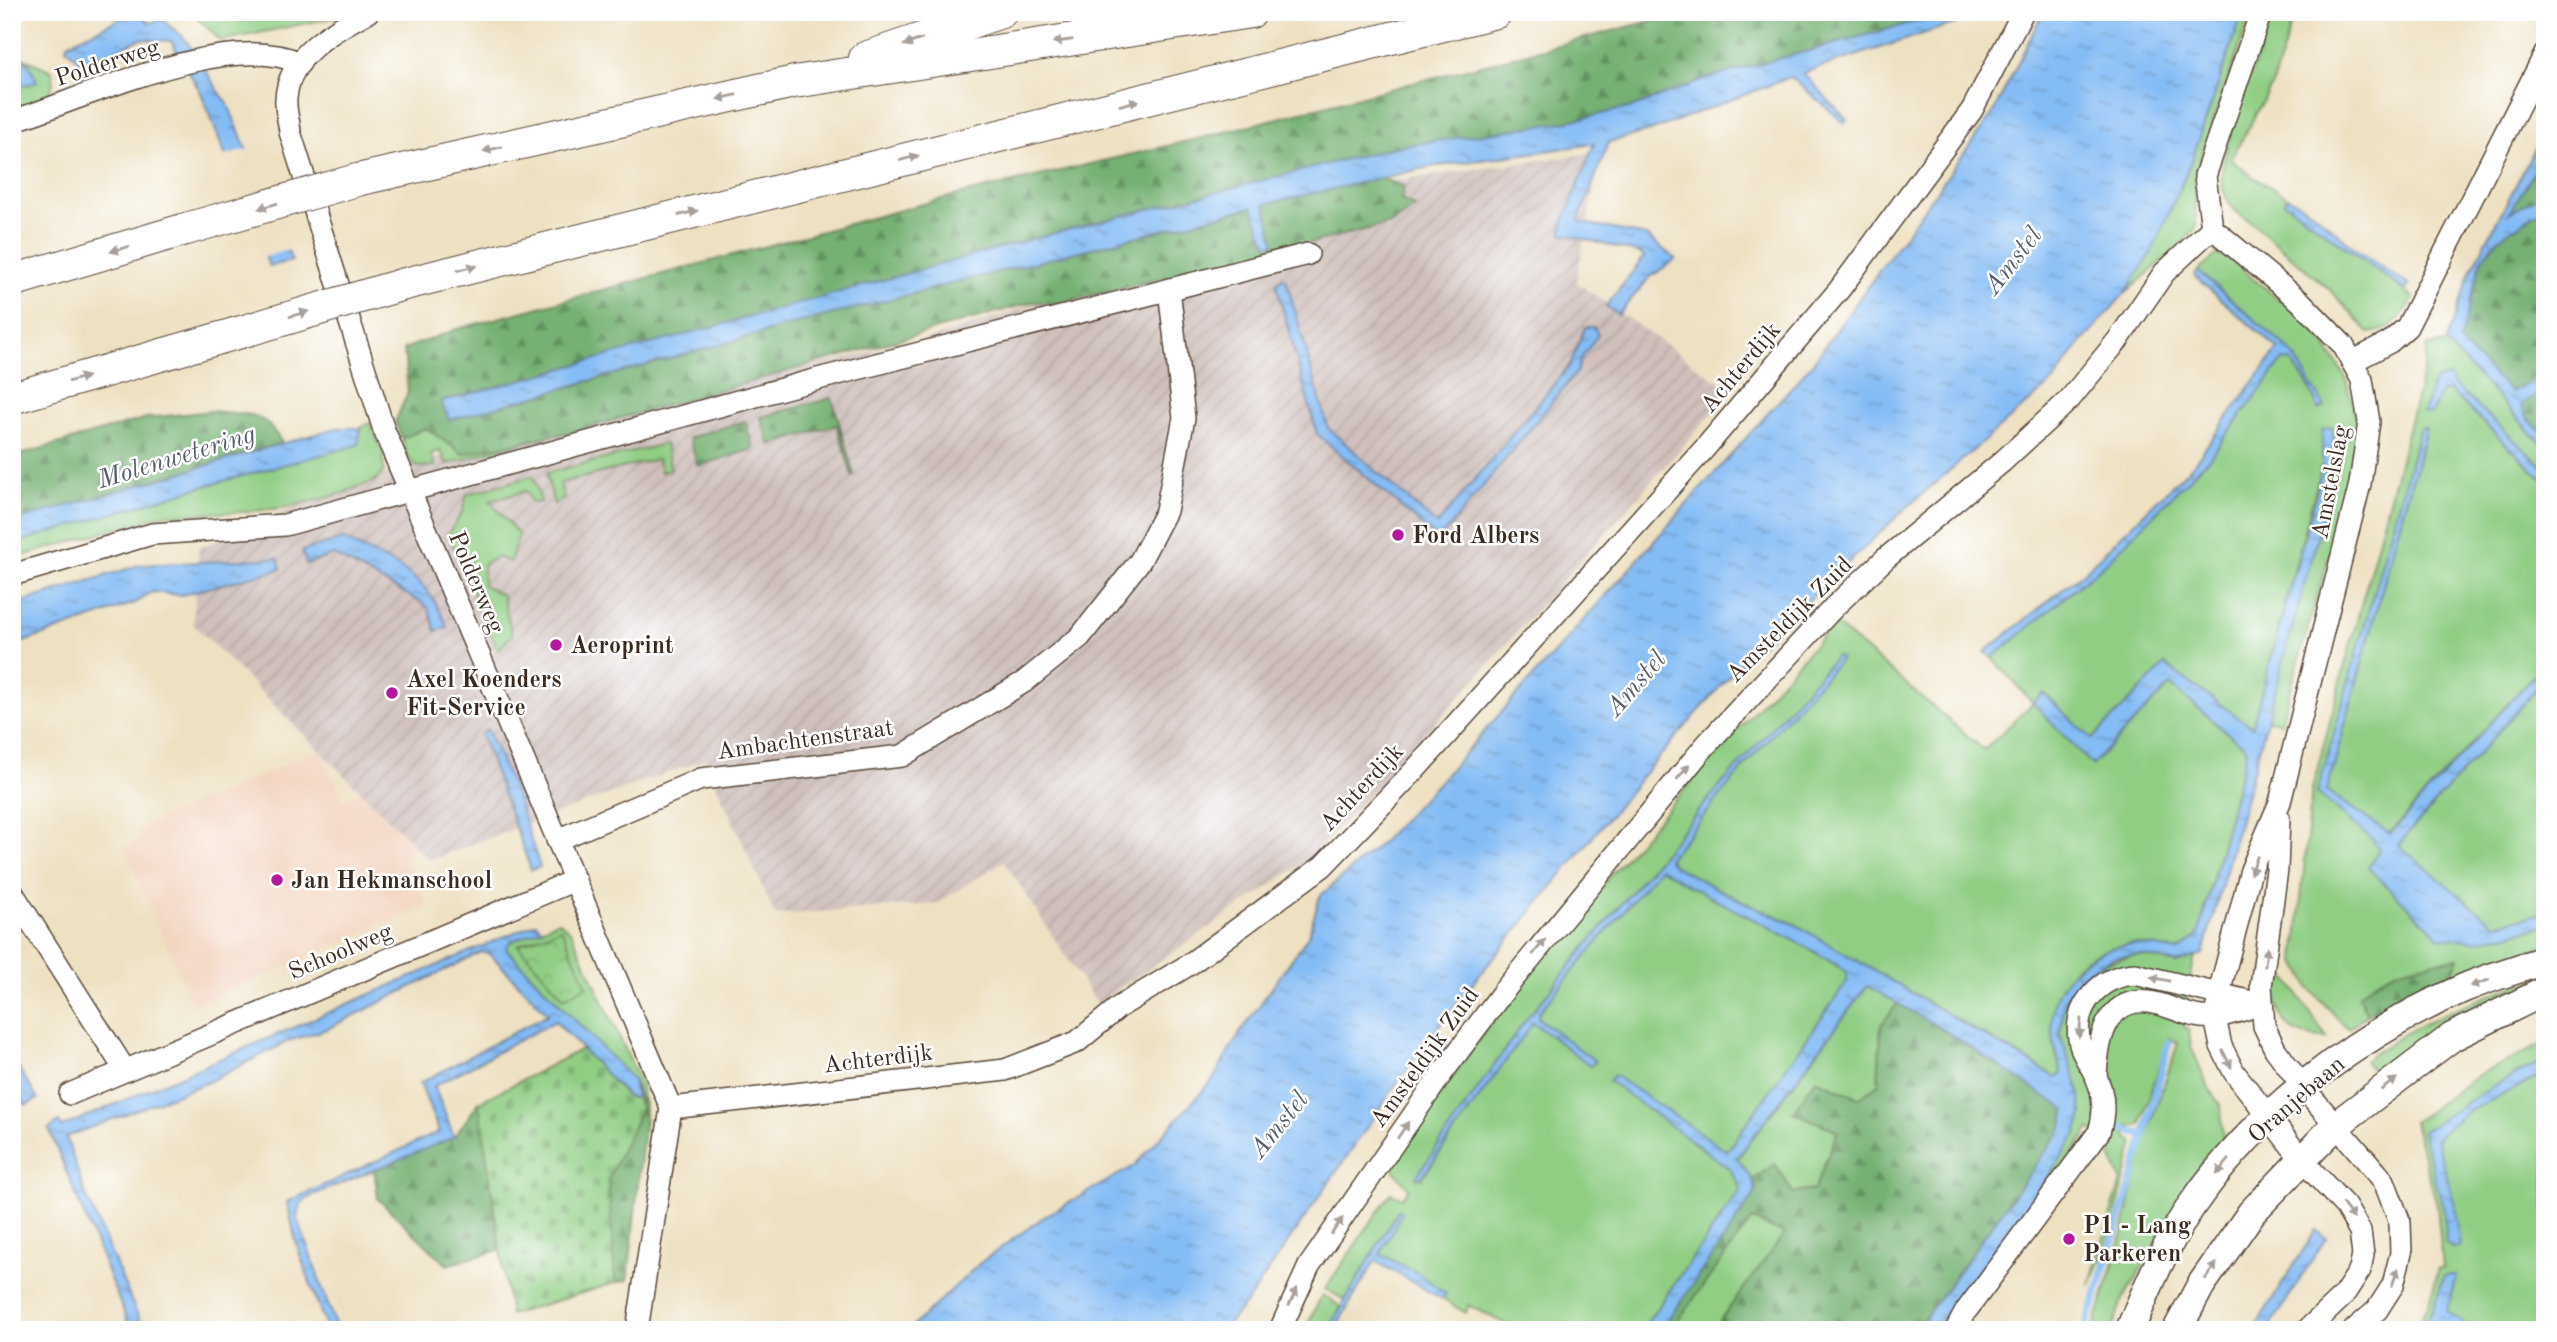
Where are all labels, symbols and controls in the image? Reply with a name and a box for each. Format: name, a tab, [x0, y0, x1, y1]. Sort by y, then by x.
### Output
street label: Polderweg	[52, 36, 163, 92]
one-way arrow	[1051, 36, 1073, 47]
one-way arrow	[902, 37, 923, 48]
one-way arrow	[716, 91, 738, 102]
one-way arrow	[1119, 97, 1141, 108]
one-way arrow	[482, 144, 504, 155]
one-way arrow	[898, 152, 920, 163]
one-way arrow	[257, 201, 278, 211]
one-way arrow	[677, 207, 699, 218]
water label: Amstel	[1978, 222, 2048, 301]
one-way arrow	[110, 244, 131, 254]
one-way arrow	[456, 262, 478, 273]
one-way arrow	[289, 309, 310, 319]
street label: Achterdijk	[1697, 318, 1786, 418]
one-way arrow	[67, 374, 88, 384]
water label: Molenwetering	[94, 422, 259, 495]
street label: Amstelslag	[2309, 423, 2355, 541]
place label: Ford Albers	[1412, 525, 1539, 549]
marker: Ford Albers	[1390, 527, 1406, 543]
street label: Polderweg	[443, 528, 507, 637]
street label: Amsteldijk Zuid	[1723, 553, 1858, 688]
place label: Aeroprint	[570, 635, 674, 659]
marker: Aeroprint	[548, 637, 564, 653]
water label: Amstel	[1600, 646, 1672, 724]
place label: Axel Koenders Fit-Service	[406, 669, 561, 721]
marker: Axel Koenders Fit-Service	[384, 685, 400, 701]
street label: Ambachtenstraat	[715, 717, 895, 765]
street label: Achterdijk	[1316, 740, 1409, 837]
one-way arrow	[1676, 763, 1691, 781]
one-way arrow	[2248, 854, 2259, 875]
place label: Jan Hekmanschool	[291, 870, 492, 894]
marker: Jan Hekmanschool	[269, 872, 285, 888]
street label: Schoolweg	[285, 920, 396, 985]
one-way arrow	[1531, 939, 1546, 956]
one-way arrow	[2260, 946, 2271, 968]
one-way arrow	[2149, 973, 2171, 984]
one-way arrow	[2470, 978, 2491, 989]
street label: Amsteldijk Zuid	[1367, 984, 1484, 1133]
one-way arrow	[2074, 1017, 2085, 1039]
street label: Achterdijk	[822, 1041, 934, 1079]
one-way arrow	[2222, 1049, 2233, 1069]
street label: Oranjebaan	[2244, 1052, 2350, 1149]
one-way arrow	[2380, 1077, 2398, 1091]
water label: Amstel	[1244, 1087, 1314, 1165]
one-way arrow	[1396, 1121, 1410, 1139]
one-way arrow	[2216, 1158, 2231, 1176]
one-way arrow	[2341, 1202, 2355, 1220]
place label: P1 - Lang Parkeren	[2083, 1215, 2192, 1267]
one-way arrow	[1330, 1217, 1344, 1235]
marker: P1 - Lang Parkeren	[2061, 1231, 2077, 1247]
one-way arrow	[2203, 1262, 2217, 1280]
one-way arrow	[2390, 1267, 2401, 1288]
one-way arrow	[1287, 1287, 1299, 1307]

